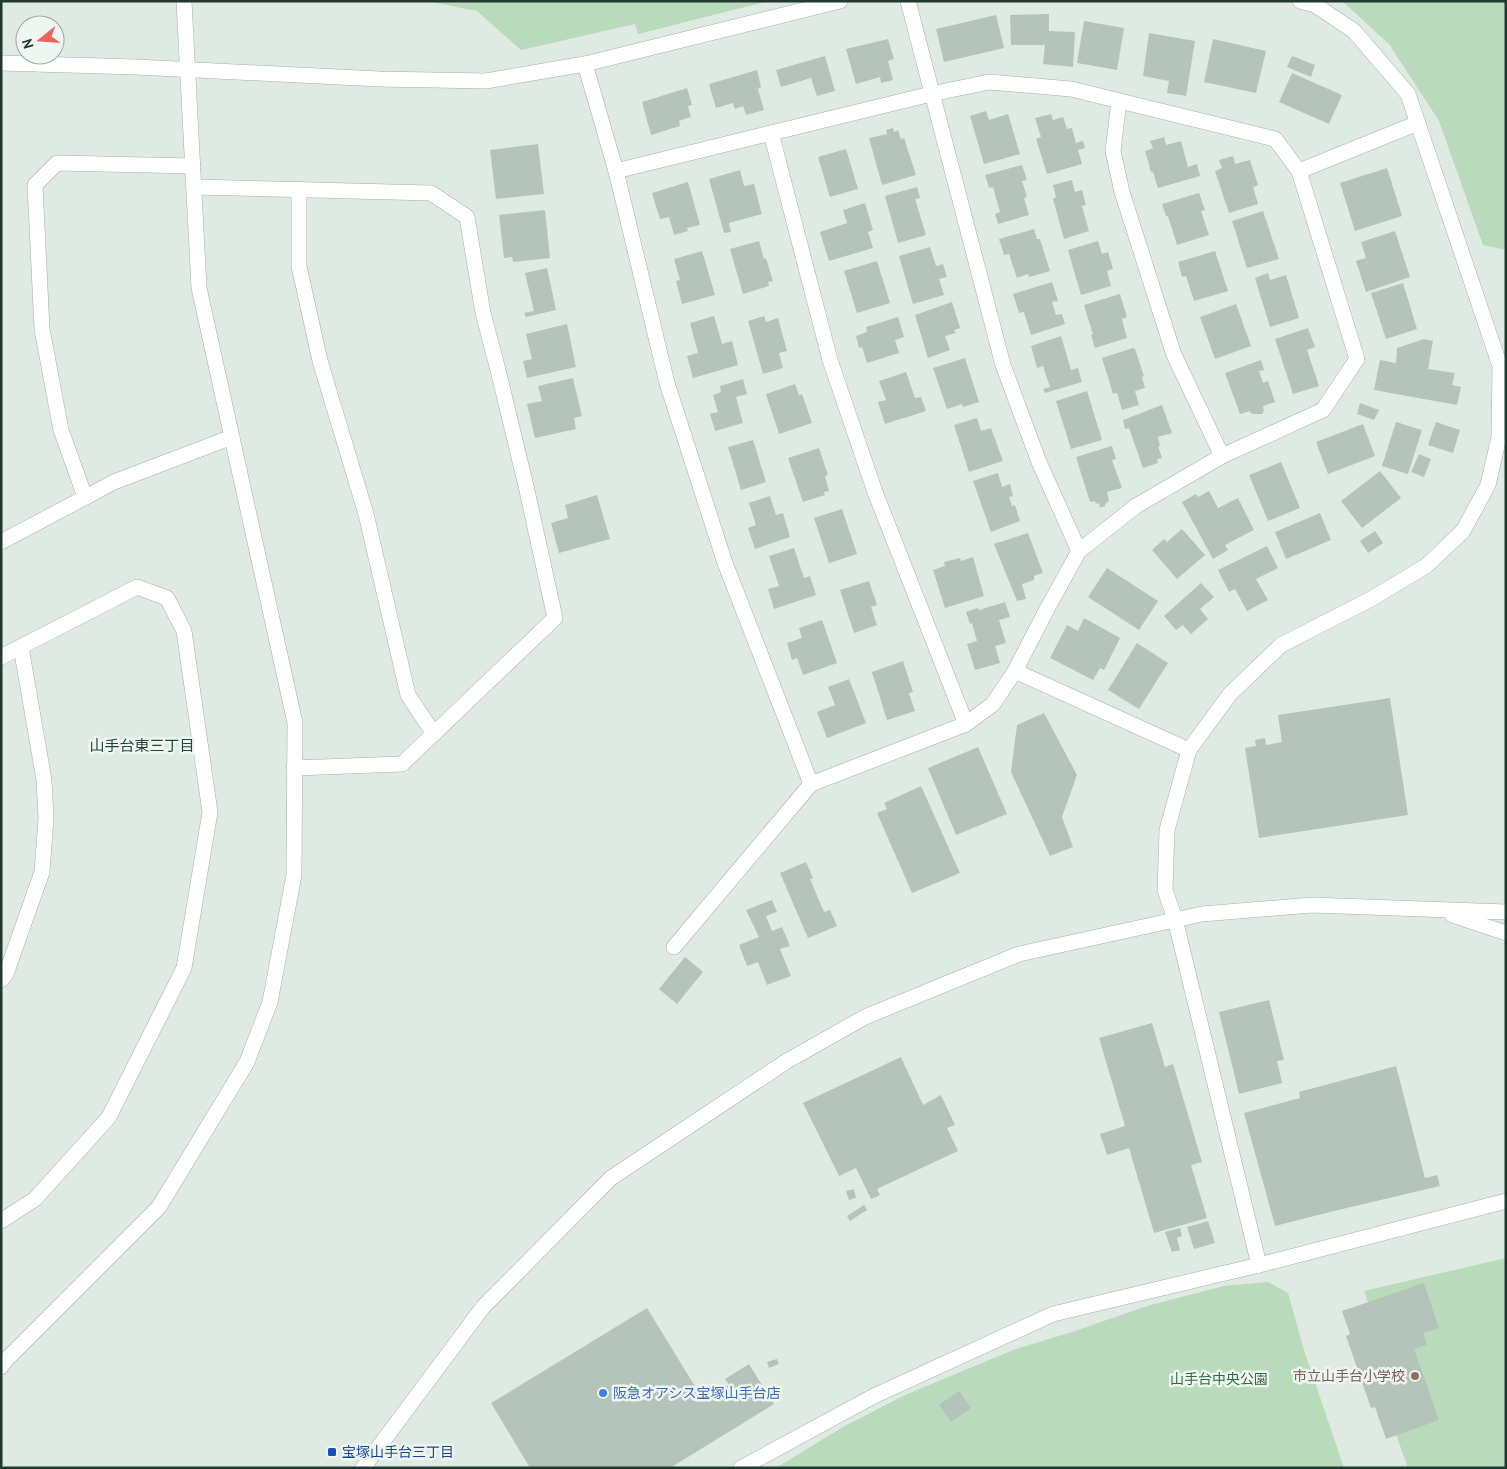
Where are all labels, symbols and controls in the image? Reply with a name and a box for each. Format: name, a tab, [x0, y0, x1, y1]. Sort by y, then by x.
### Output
north arrow	[15, 15, 65, 65]
text: N	[18, 37, 38, 51]
district label: 山手台東三丁目	[89, 736, 195, 755]
place label: 市立山手台小学校	[1293, 1367, 1405, 1385]
park label: 山手台中央公園	[1170, 1370, 1268, 1388]
marker: 市立山手台小学校	[1409, 1370, 1421, 1382]
place label: 阪急オアシス宝塚山手台店	[613, 1384, 780, 1402]
marker: 阪急オアシス宝塚山手台店	[597, 1387, 609, 1399]
place label: 宝塚山手台三丁目	[342, 1443, 454, 1461]
marker: 宝塚山手台三丁目	[326, 1446, 338, 1458]

